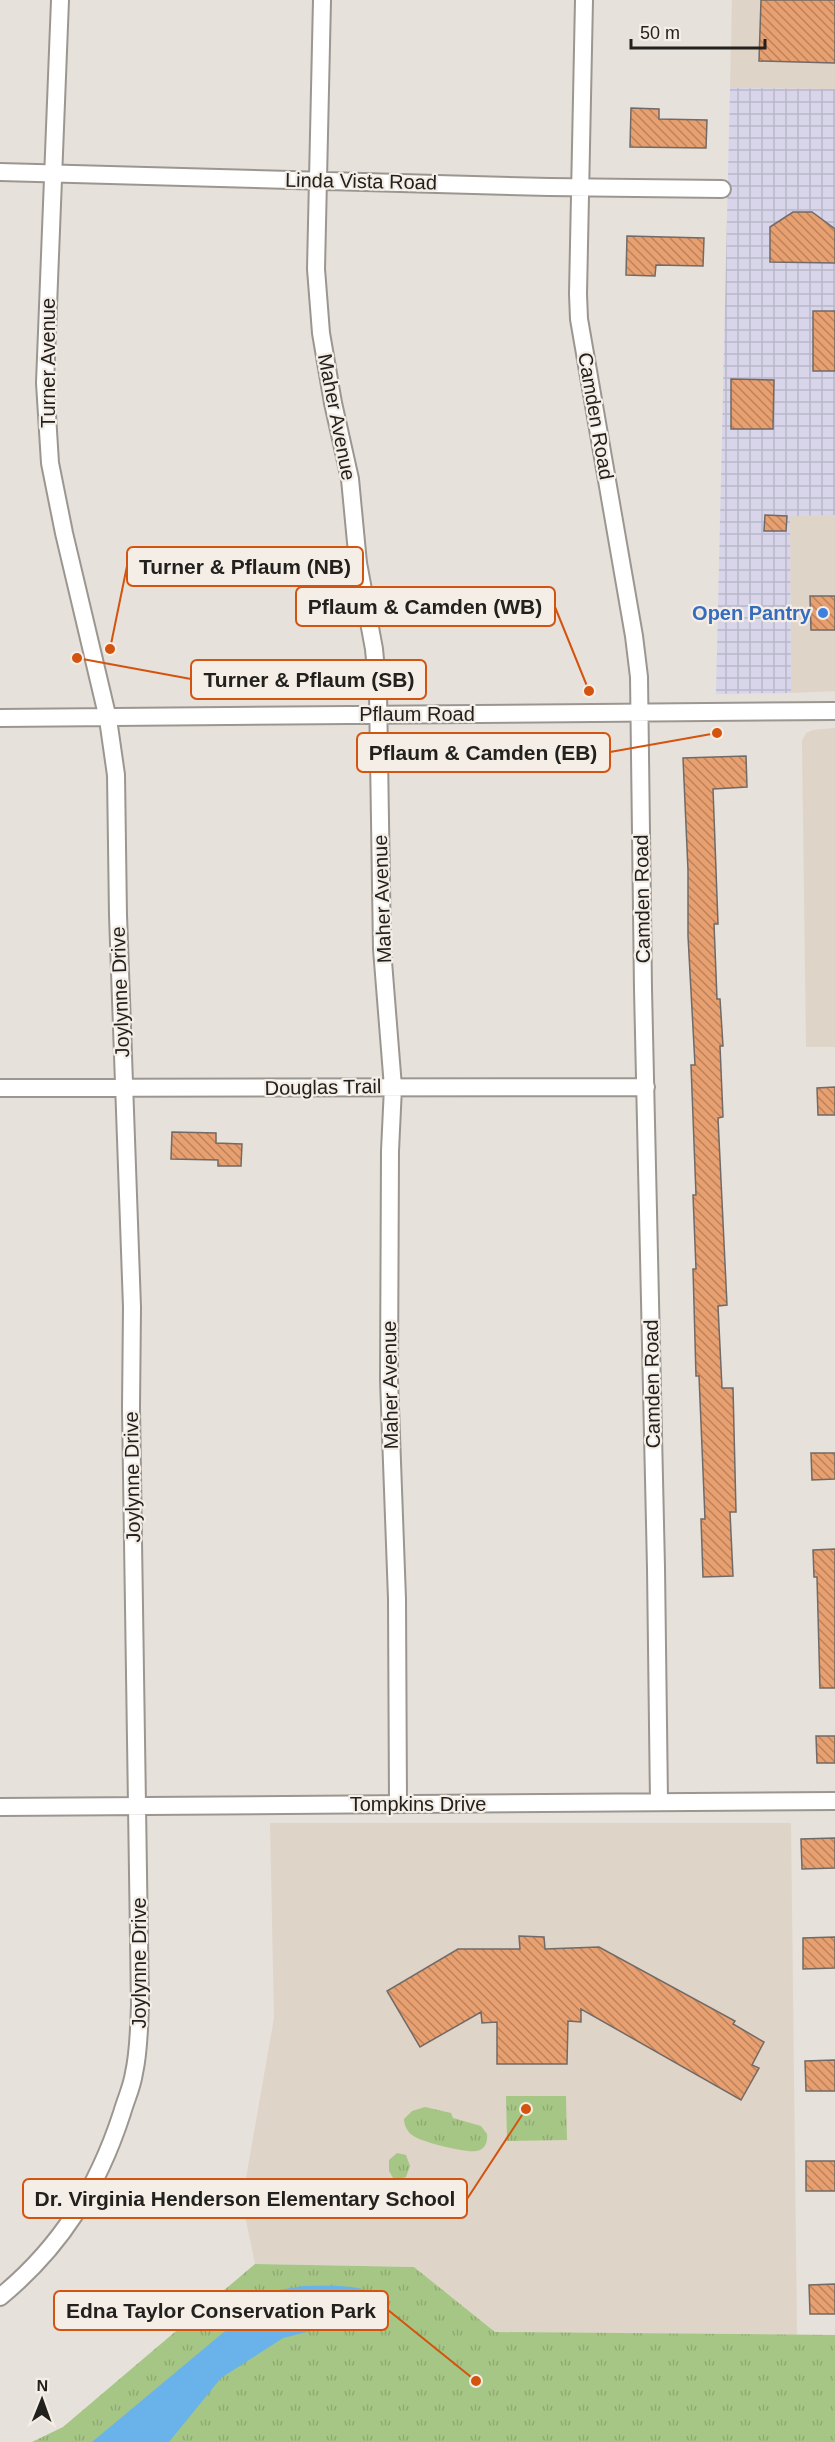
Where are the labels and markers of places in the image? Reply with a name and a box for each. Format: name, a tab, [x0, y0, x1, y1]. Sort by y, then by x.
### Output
callout: Turner & Pflaum (NB)	[127, 547, 363, 586]
callout: Pflaum & Camden (WB)	[296, 587, 555, 626]
place label: Open Pantry	[692, 602, 812, 624]
marker: Open Pantry	[816, 606, 830, 620]
callout: Turner & Pflaum (SB)	[191, 660, 426, 699]
callout: Pflaum & Camden (EB)	[357, 733, 610, 772]
callout: Dr. Virginia Henderson Elementary School	[23, 2179, 467, 2218]
callout: Edna Taylor Conservation Park	[54, 2291, 388, 2330]

